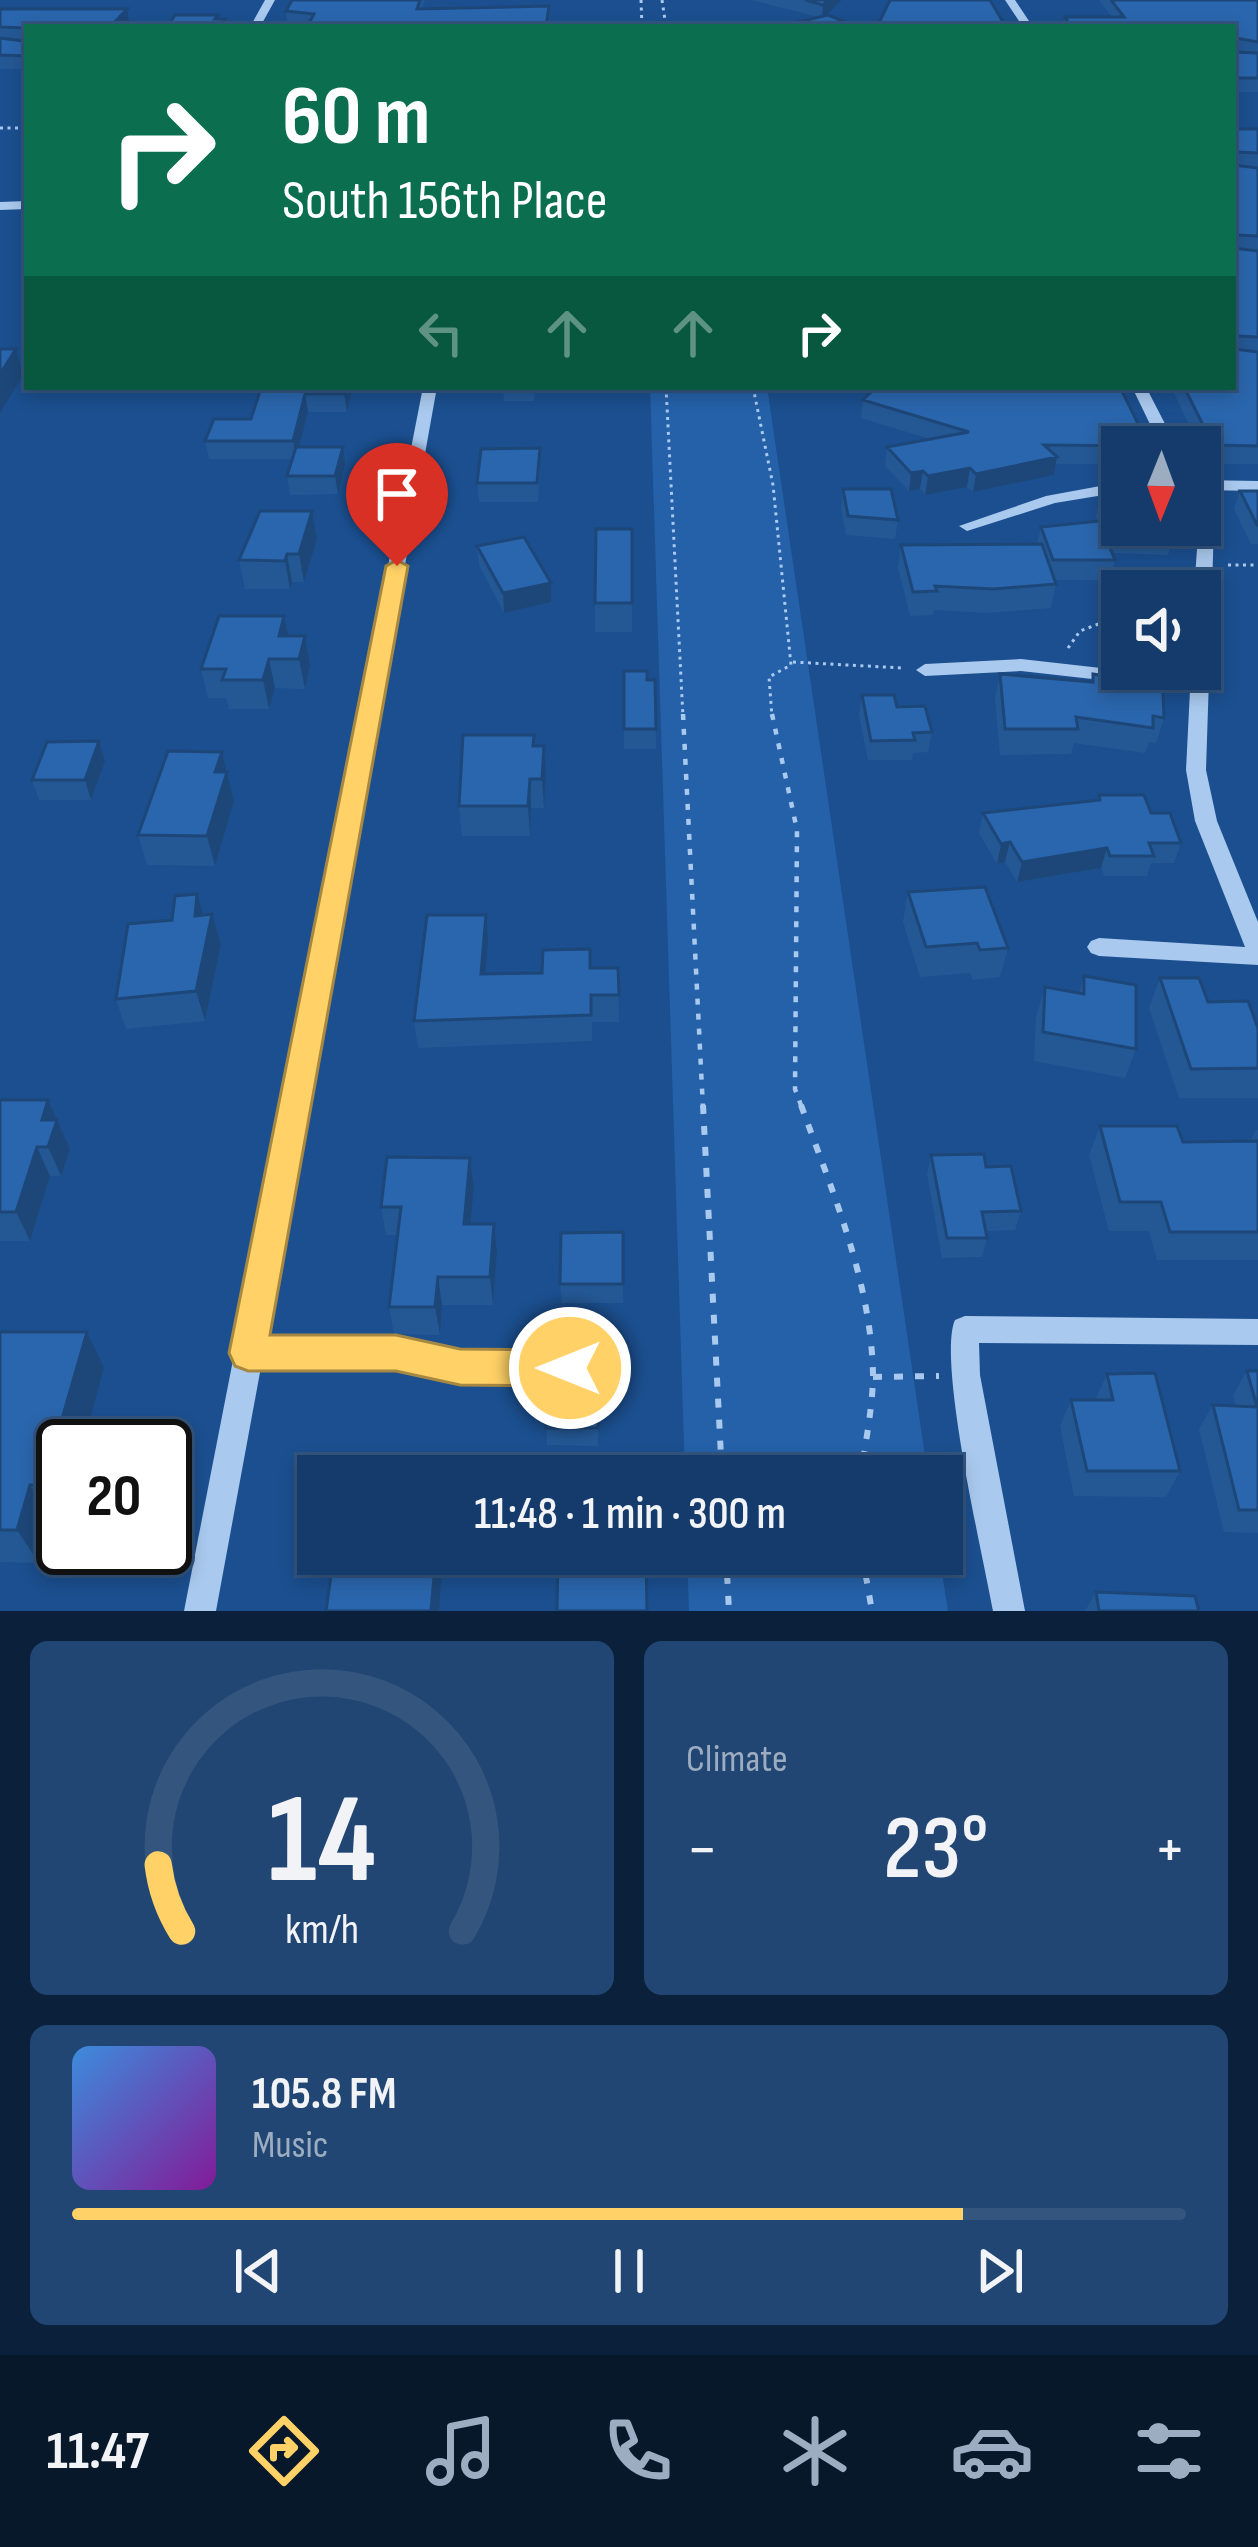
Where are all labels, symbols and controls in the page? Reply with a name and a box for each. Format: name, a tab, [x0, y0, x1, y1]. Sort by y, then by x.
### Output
text: 60 m	[282, 67, 430, 168]
icon: right	[84, 72, 240, 228]
text: South 156th Place	[282, 169, 607, 234]
icon: left	[408, 300, 474, 366]
icon: ahead	[534, 300, 600, 366]
icon: ahead	[660, 300, 726, 366]
icon: right	[786, 300, 852, 366]
north arrow	[1101, 426, 1221, 546]
map controls	[1101, 426, 1221, 690]
pin	[346, 443, 448, 566]
icon: arrive	[364, 461, 430, 527]
button: sound	[1101, 570, 1221, 690]
position arrow	[507, 1305, 633, 1431]
speed limit sign: 20	[36, 1419, 192, 1575]
text: 11:48 · 1 min · 300 m	[474, 1487, 786, 1542]
text: Climate	[686, 1736, 788, 1783]
text: 14	[268, 1768, 376, 1917]
text: 23°	[883, 1796, 989, 1904]
text: −	[686, 1811, 718, 1890]
text: +	[1154, 1811, 1186, 1890]
text: km/h	[285, 1904, 359, 1956]
text: 105.8 FM	[252, 2067, 396, 2122]
text: Music	[252, 2122, 328, 2169]
icon: previous	[225, 2238, 291, 2304]
icon: pause	[596, 2238, 662, 2304]
icon: next	[967, 2238, 1033, 2304]
icon: directions	[242, 2409, 326, 2493]
icon: music	[419, 2409, 503, 2493]
icon: phone	[596, 2409, 680, 2493]
icon: climate	[773, 2409, 857, 2493]
icon: car	[950, 2409, 1034, 2493]
icon: filters	[1127, 2409, 1211, 2493]
text: 11:47	[47, 2419, 149, 2484]

